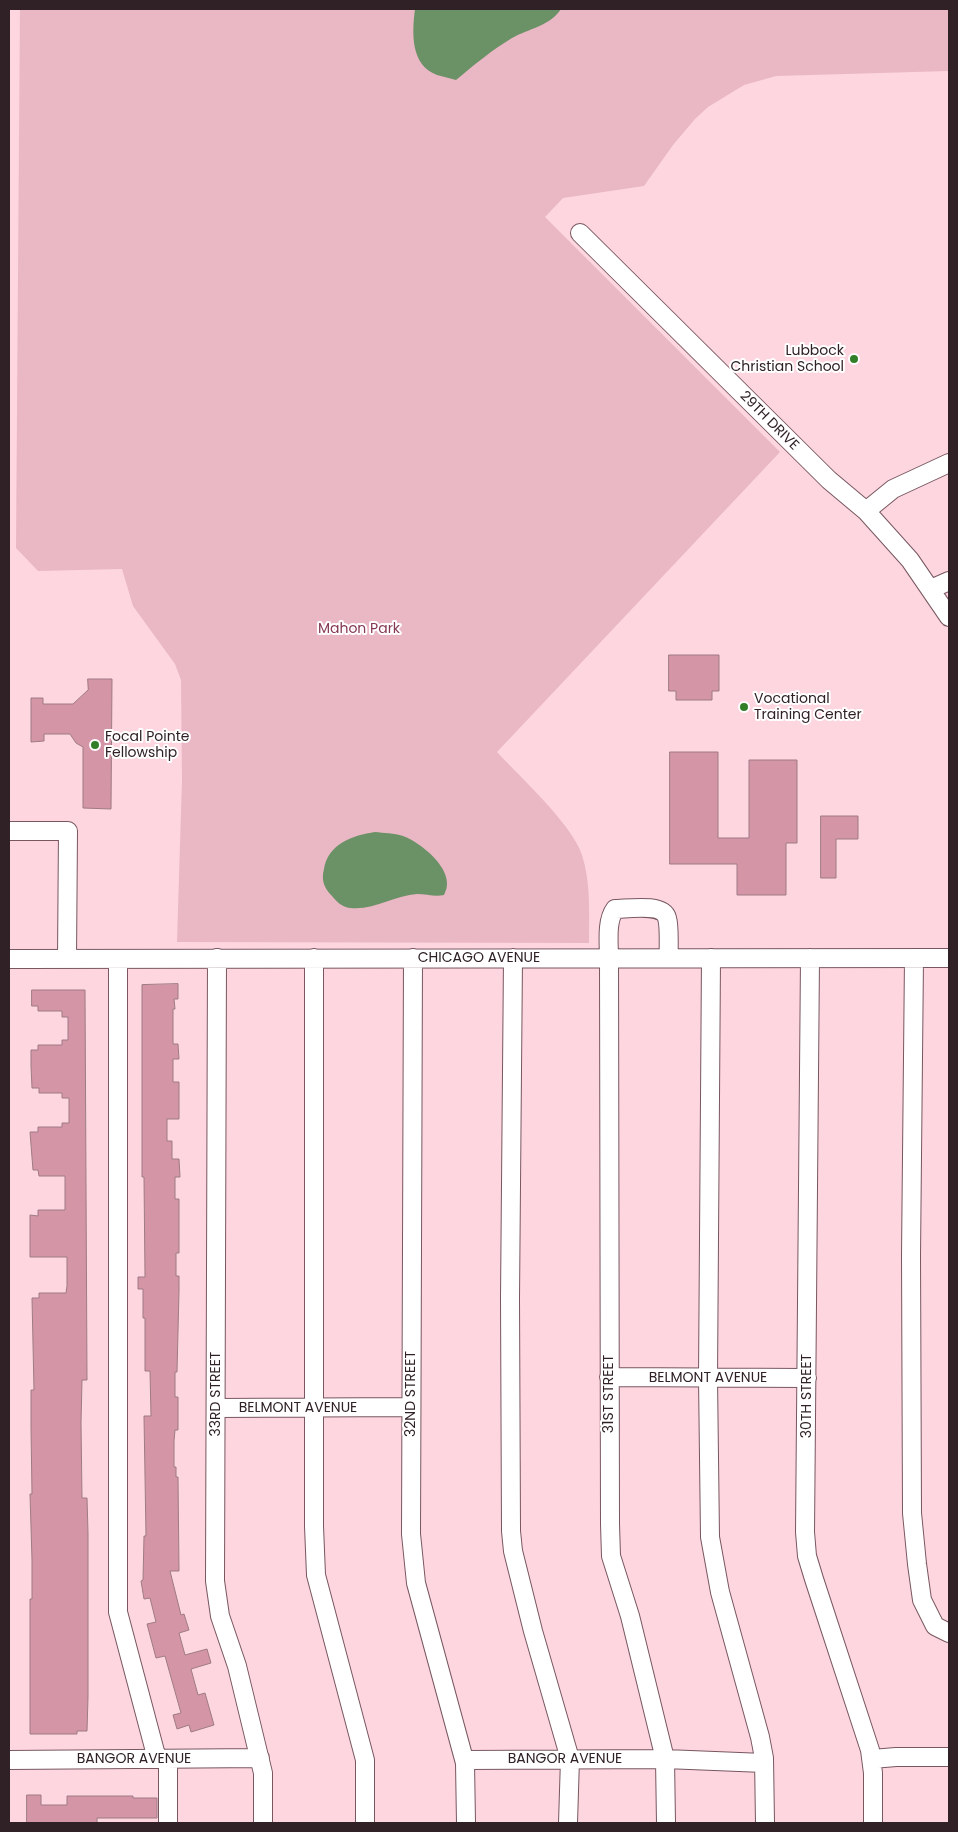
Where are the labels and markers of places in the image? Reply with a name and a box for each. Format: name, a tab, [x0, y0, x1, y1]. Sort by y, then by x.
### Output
place label: Lubbock Christian School	[731, 343, 844, 376]
marker: Lubbock Christian School	[848, 353, 860, 365]
place label: Vocational Training Center	[754, 691, 862, 724]
marker: Vocational Training Center	[738, 701, 750, 713]
place label: Focal Pointe Fellowship	[105, 729, 189, 762]
marker: Focal Pointe Fellowship	[89, 739, 101, 751]

